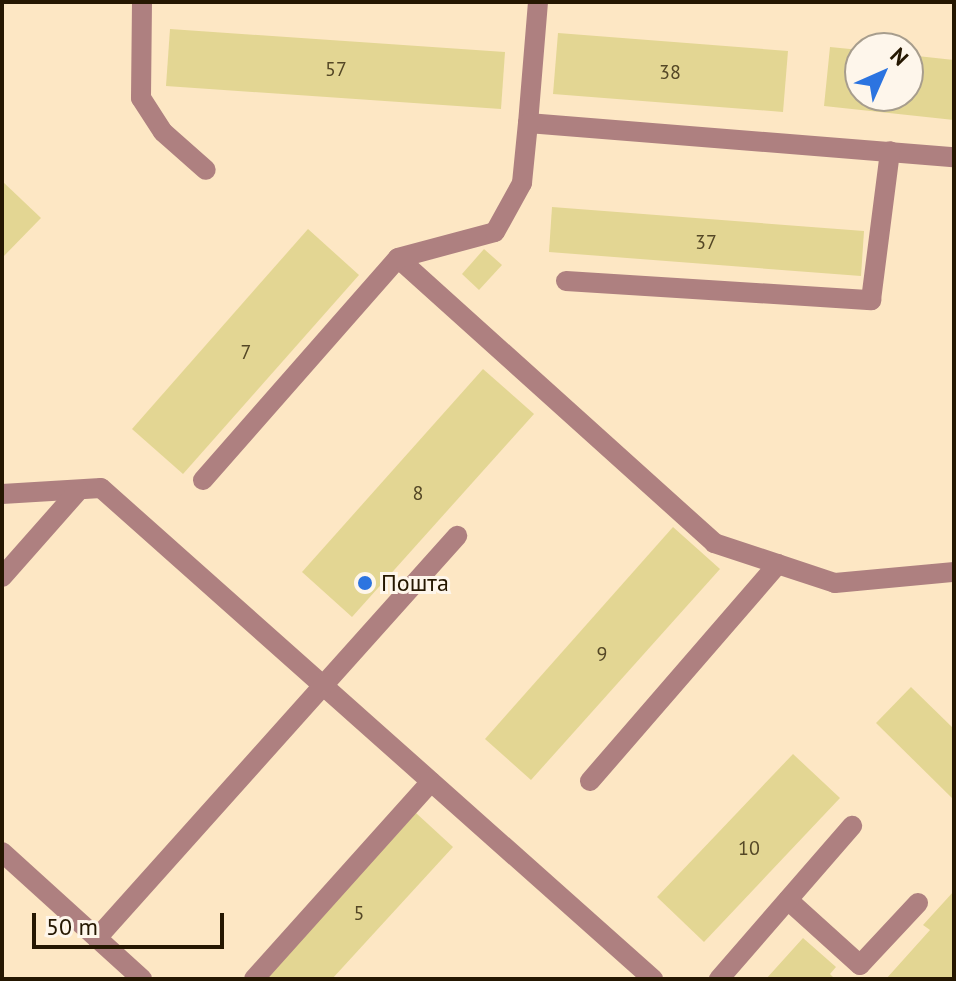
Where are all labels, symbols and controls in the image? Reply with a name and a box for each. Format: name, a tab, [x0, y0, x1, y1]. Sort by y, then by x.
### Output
north arrow	[844, 32, 924, 112]
text: N	[885, 41, 915, 71]
house number: 57	[325, 57, 347, 81]
house number: 38	[659, 60, 681, 84]
house number: 37	[695, 230, 717, 254]
house number: 7	[241, 340, 251, 364]
house number: 8	[413, 481, 423, 505]
place label: Пошта	[381, 569, 449, 597]
marker: Пошта	[356, 574, 374, 592]
house number: 9	[597, 642, 607, 666]
house number: 10	[738, 836, 760, 860]
scale bar	[36, 897, 228, 947]
house number: 5	[354, 901, 364, 925]
text: 50 m	[46, 911, 98, 942]

